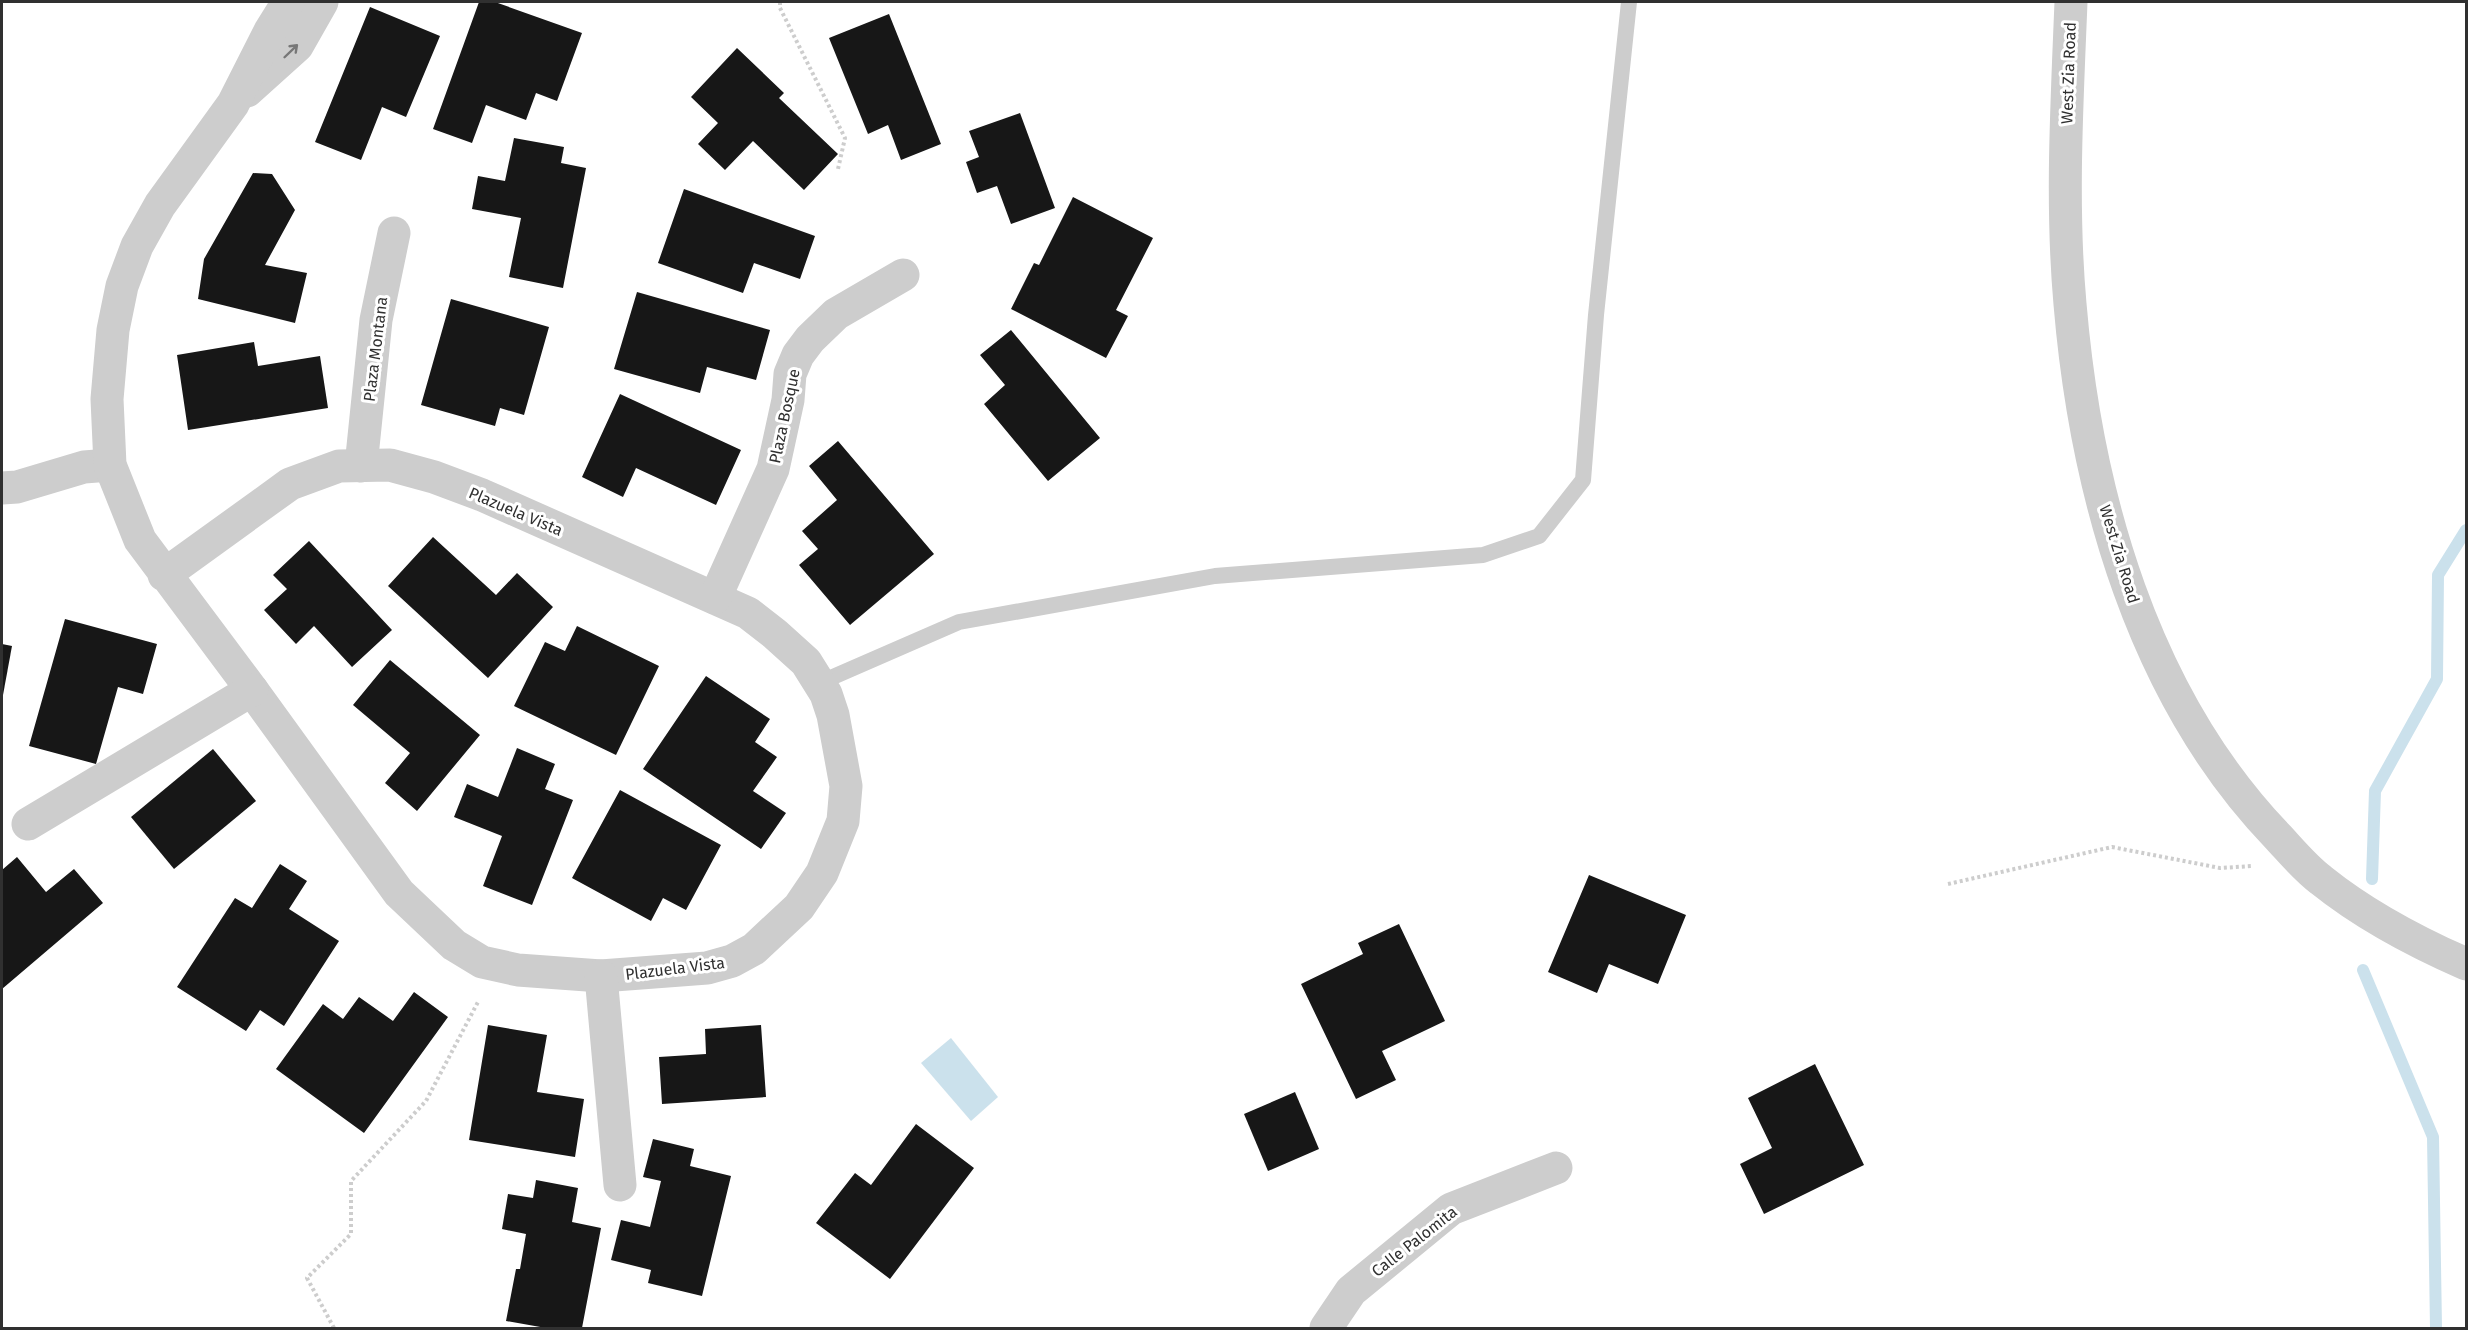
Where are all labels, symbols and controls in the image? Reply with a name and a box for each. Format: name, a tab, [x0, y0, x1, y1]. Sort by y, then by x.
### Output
street label: West Zia Road	[2057, 22, 2080, 124]
one-way arrow	[284, 43, 299, 58]
street label: Plaza Montana	[360, 295, 391, 403]
street label: Plaza Bosque	[765, 367, 804, 465]
street label: Plazuela Vista	[466, 483, 566, 540]
street label: West Zia Road	[2096, 503, 2144, 606]
street label: Plazuela Vista	[624, 953, 726, 984]
street label: Calle Palomita	[1368, 1202, 1461, 1281]

